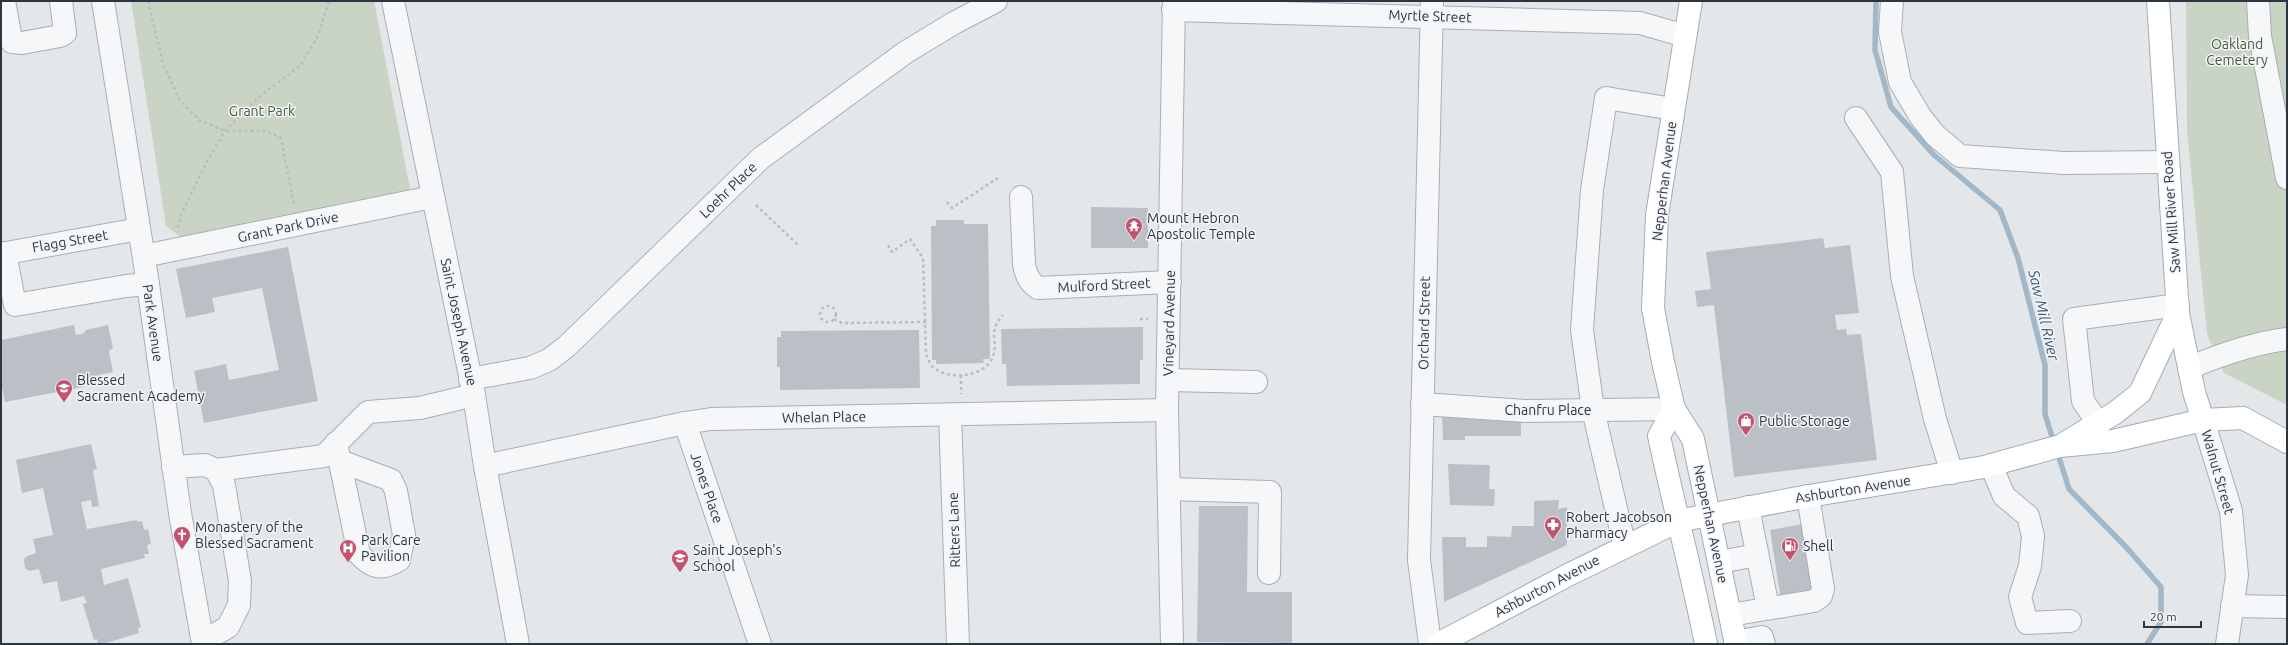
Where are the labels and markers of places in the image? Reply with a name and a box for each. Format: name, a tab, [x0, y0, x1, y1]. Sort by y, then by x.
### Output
place label: Mount Hebron Apostolic Temple	[1147, 210, 1256, 242]
temple icon: Mount Hebron Apostolic Temple	[1124, 216, 1144, 241]
place label: Blessed Sacrament Academy	[77, 372, 205, 404]
school or university icon: Blessed Sacrament Academy	[54, 378, 74, 403]
shop icon: Public Storage	[1736, 411, 1756, 436]
place label: Public Storage	[1759, 413, 1850, 429]
place label: Robert Jacobson Pharmacy	[1566, 509, 1672, 541]
pharmacy icon: Robert Jacobson Pharmacy	[1543, 515, 1563, 540]
place label: Monastery of the Blessed Sacrament	[195, 519, 314, 551]
church icon: Monastery of the Blessed Sacrament	[172, 525, 192, 550]
place label: Park Care Pavilion	[361, 532, 421, 564]
fuel station icon: Shell	[1780, 536, 1800, 561]
hospital icon: Park Care Pavilion	[338, 538, 358, 563]
place label: Shell	[1803, 538, 1834, 554]
place label: Saint Joseph's School	[693, 542, 782, 574]
school or university icon: Saint Joseph's School	[670, 548, 690, 573]

